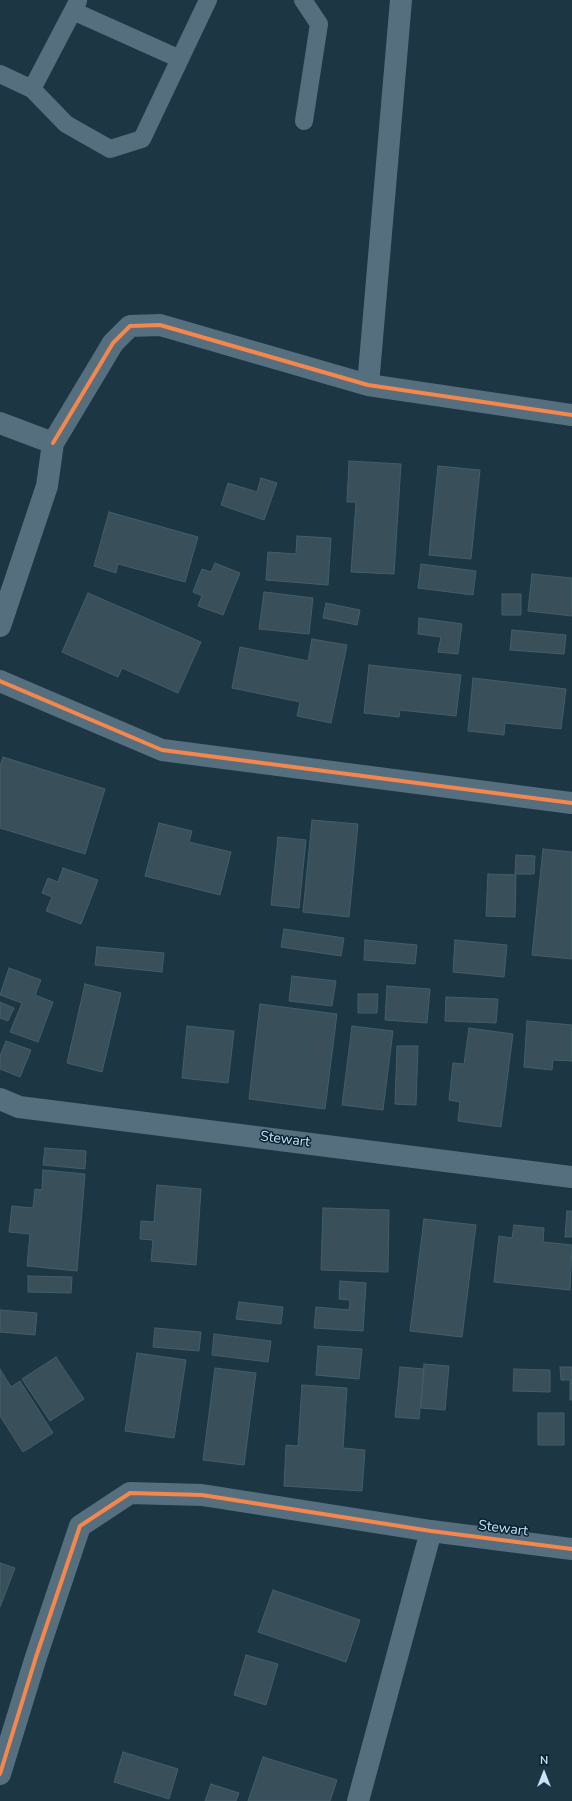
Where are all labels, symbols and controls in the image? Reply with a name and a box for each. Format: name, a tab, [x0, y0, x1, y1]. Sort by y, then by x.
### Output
street label: Stewart	[259, 1129, 311, 1151]
street label: Stewart	[477, 1518, 529, 1540]
north arrow	[524, 1753, 564, 1793]
text: N	[540, 1753, 548, 1768]

